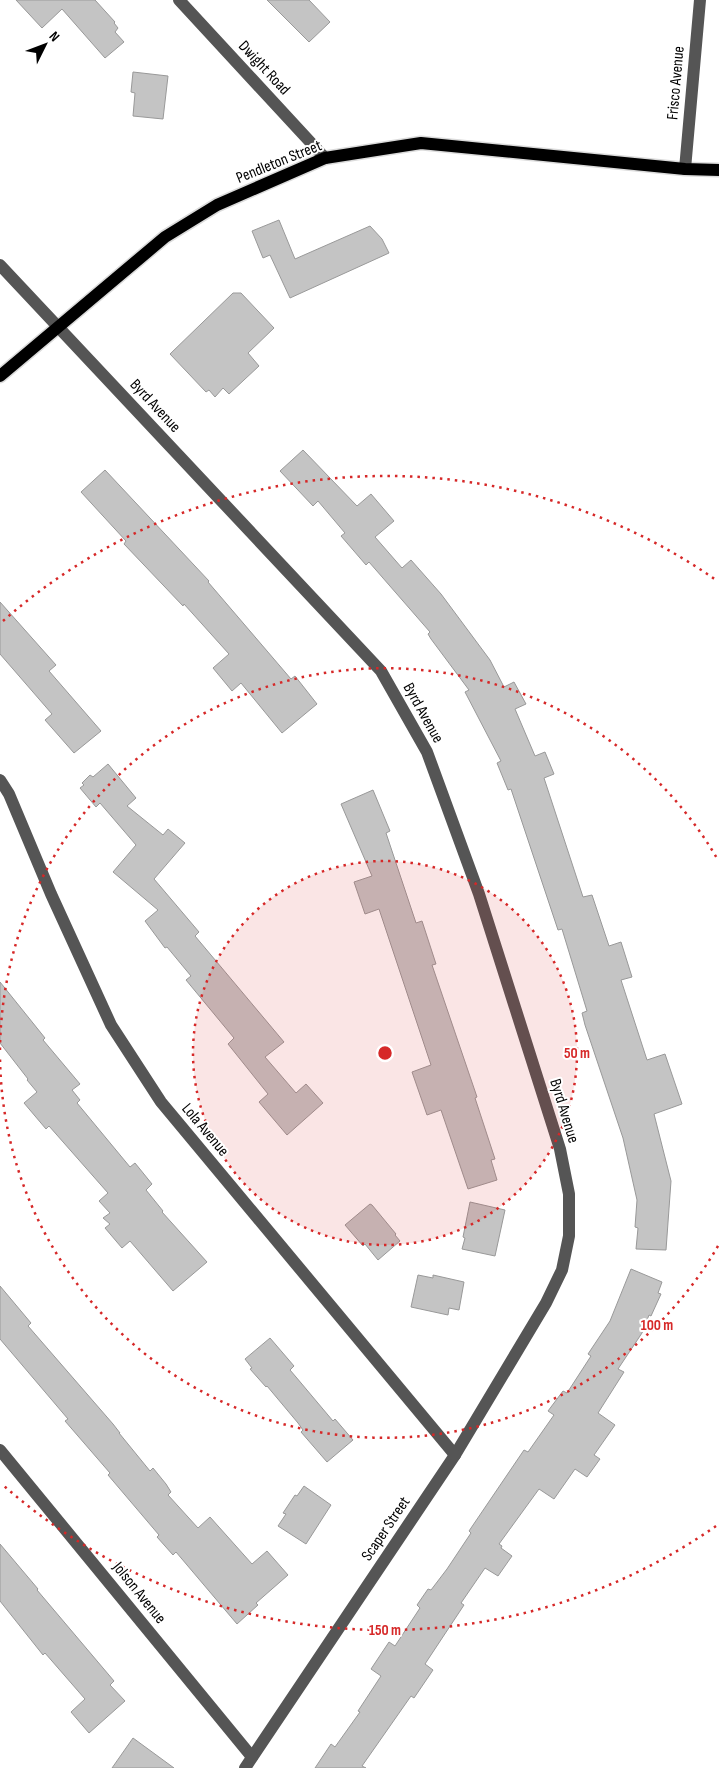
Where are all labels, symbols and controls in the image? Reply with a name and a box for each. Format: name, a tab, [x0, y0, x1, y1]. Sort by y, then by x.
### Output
north arrow	[20, 20, 70, 70]
text: N	[45, 28, 63, 45]
street label: Dwight Road	[234, 37, 294, 99]
street label: Frisco Avenue	[663, 45, 689, 121]
street label: Pendleton Street	[233, 136, 325, 188]
street label: Byrd Avenue	[126, 375, 184, 437]
street label: Byrd Avenue	[399, 680, 447, 746]
centre of rings	[376, 1044, 394, 1062]
text: 50 m	[564, 1044, 590, 1063]
street label: Byrd Avenue	[545, 1077, 583, 1145]
street label: Lola Avenue	[177, 1100, 233, 1160]
text: 100 m	[641, 1316, 673, 1335]
street label: Scaper Street	[358, 1493, 414, 1565]
street label: Jolson Avenue	[108, 1558, 170, 1628]
text: 150 m	[369, 1621, 401, 1640]

